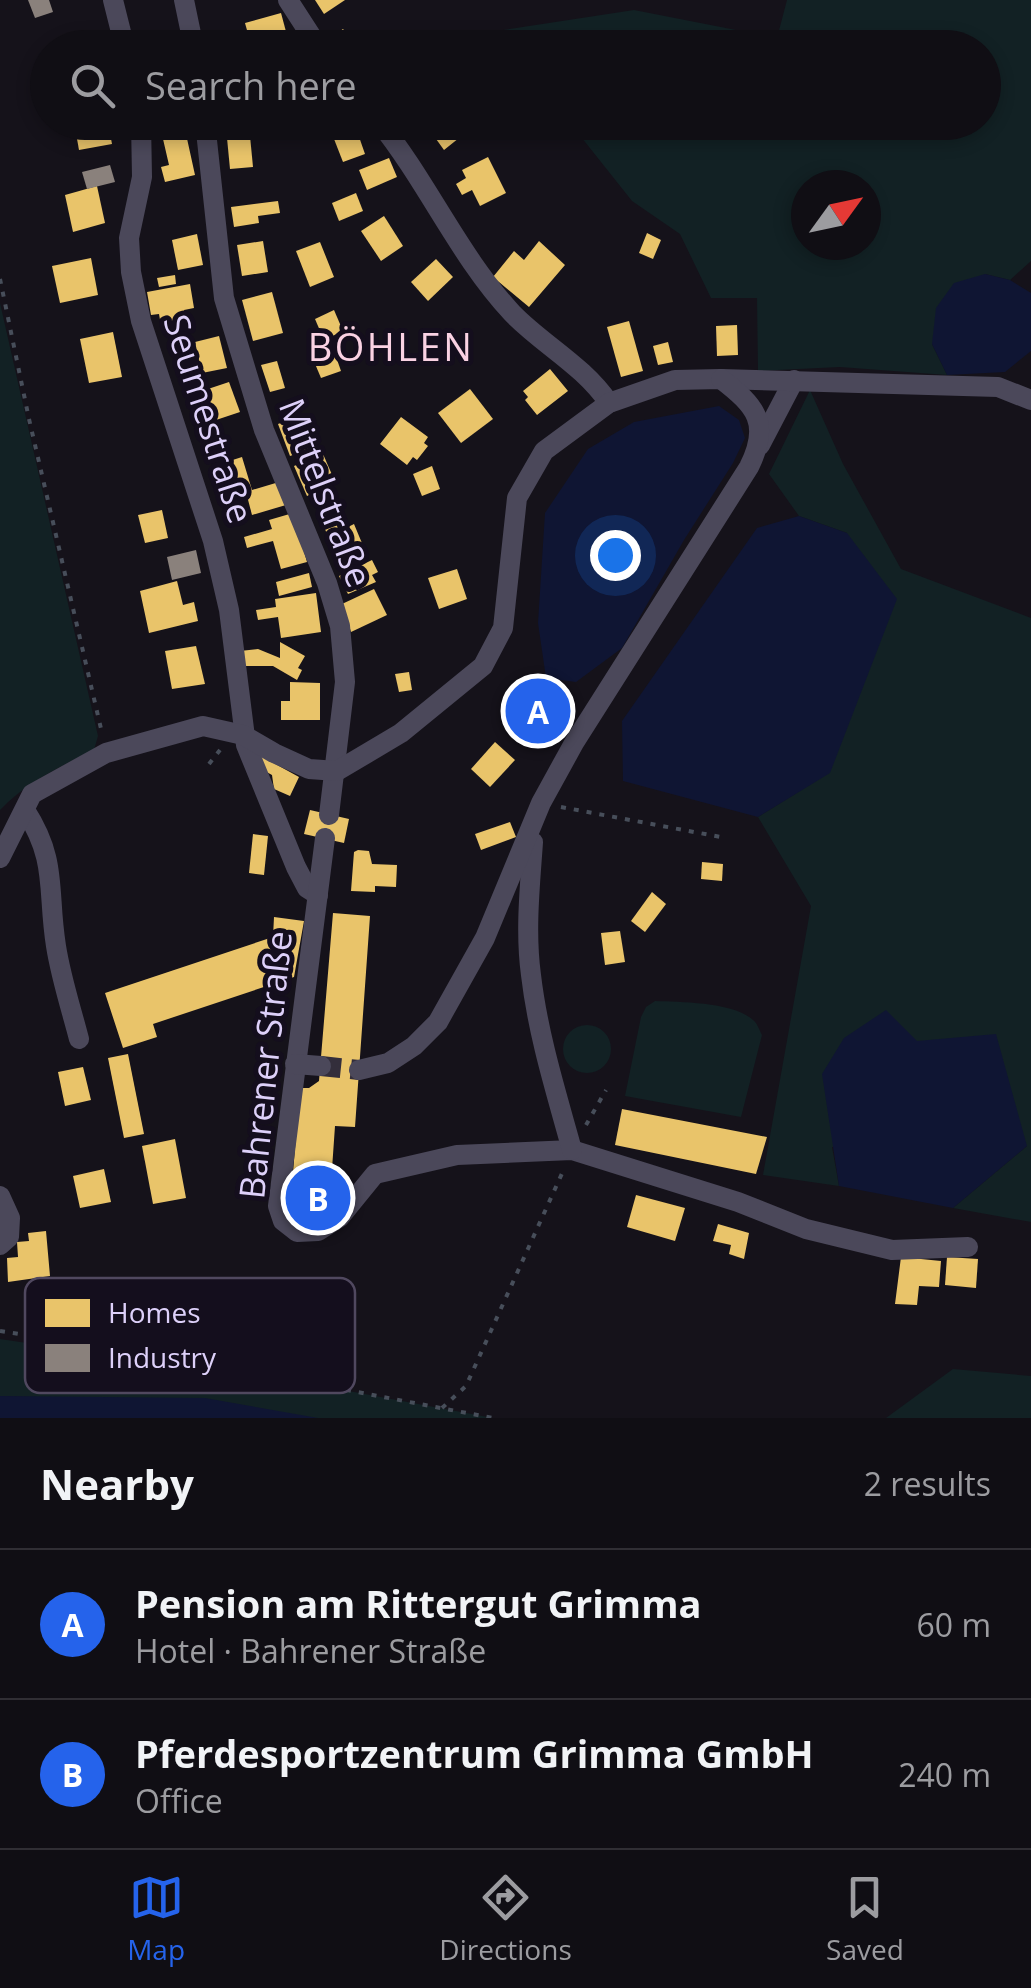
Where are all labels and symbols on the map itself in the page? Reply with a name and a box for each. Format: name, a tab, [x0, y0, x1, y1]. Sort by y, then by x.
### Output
north arrow	[791, 170, 881, 260]
street label: Seumestraße	[154, 308, 265, 529]
district label: BÖHLEN	[308, 320, 474, 372]
street label: Mittelstraße	[269, 392, 384, 593]
your location	[590, 530, 641, 581]
pin: A	[506, 674, 570, 748]
street label: Bahrener Straße	[227, 929, 302, 1201]
pin: B	[286, 1160, 350, 1236]
legend	[25, 1278, 355, 1393]
text: Homes	[108, 1293, 200, 1331]
text: Industry	[108, 1338, 217, 1376]

